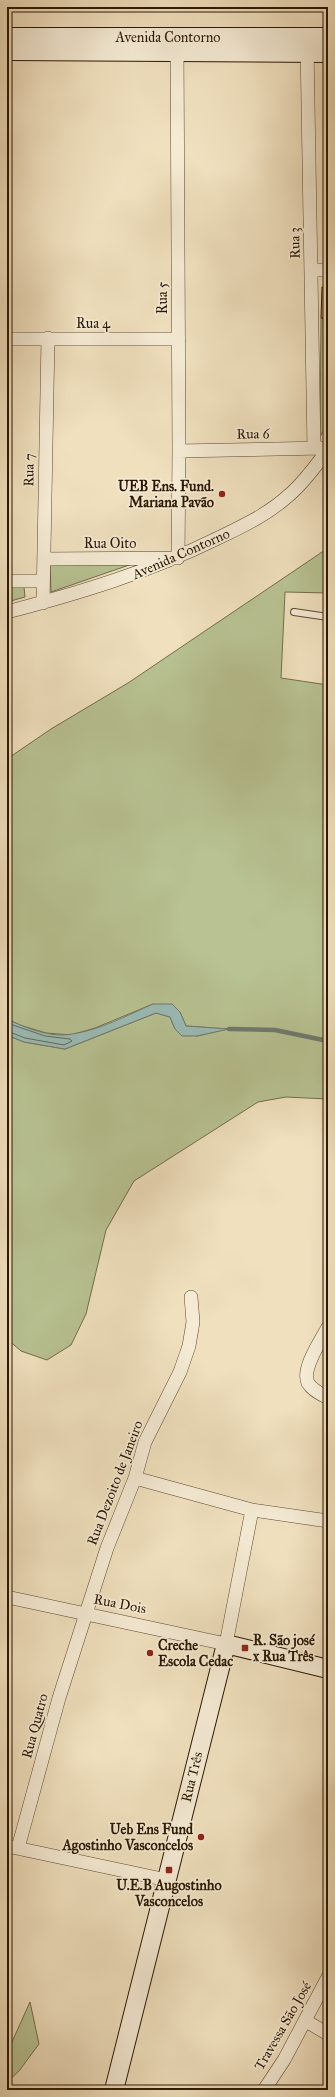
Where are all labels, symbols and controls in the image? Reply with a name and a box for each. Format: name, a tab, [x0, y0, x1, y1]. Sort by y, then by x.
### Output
street label: Avenida Contorno	[115, 29, 220, 46]
street label: Rua 3	[286, 227, 304, 259]
street label: Rua 5	[154, 281, 171, 314]
street label: Rua 4	[76, 315, 111, 332]
street label: Rua 6	[236, 425, 271, 443]
street label: Rua 7	[20, 453, 38, 487]
place label: UEB Ens. Fund. Mariana Pavão	[118, 478, 214, 511]
marker: UEB Ens. Fund. Mariana Pavão	[217, 489, 227, 499]
street label: Avenida Contorno	[129, 525, 232, 583]
street label: Rua Oito	[84, 535, 136, 552]
street label: Rua Dezoito de Janeiro	[83, 1418, 148, 1548]
street label: Rua Dois	[92, 1591, 148, 1617]
place label: R. São josé x Rua Três	[252, 1632, 316, 1665]
place label: Creche Escola Cedac	[158, 1637, 233, 1670]
marker: R. São josé x Rua Três	[240, 1643, 250, 1653]
marker: Creche Escola Cedac	[145, 1648, 155, 1658]
street label: Rua Quatro	[18, 1692, 52, 1760]
street label: Rua Três	[178, 1750, 206, 1804]
place label: Ueb Ens Fund Agostinho Vasconcelos	[61, 1821, 194, 1855]
marker: Ueb Ens Fund Agostinho Vasconcelos	[196, 1832, 206, 1842]
marker: U.E.B Augostinho Vasconcelos	[164, 1865, 174, 1875]
place label: U.E.B Augostinho Vasconcelos	[116, 1877, 222, 1910]
street label: Travessa São José	[251, 1979, 316, 2074]

